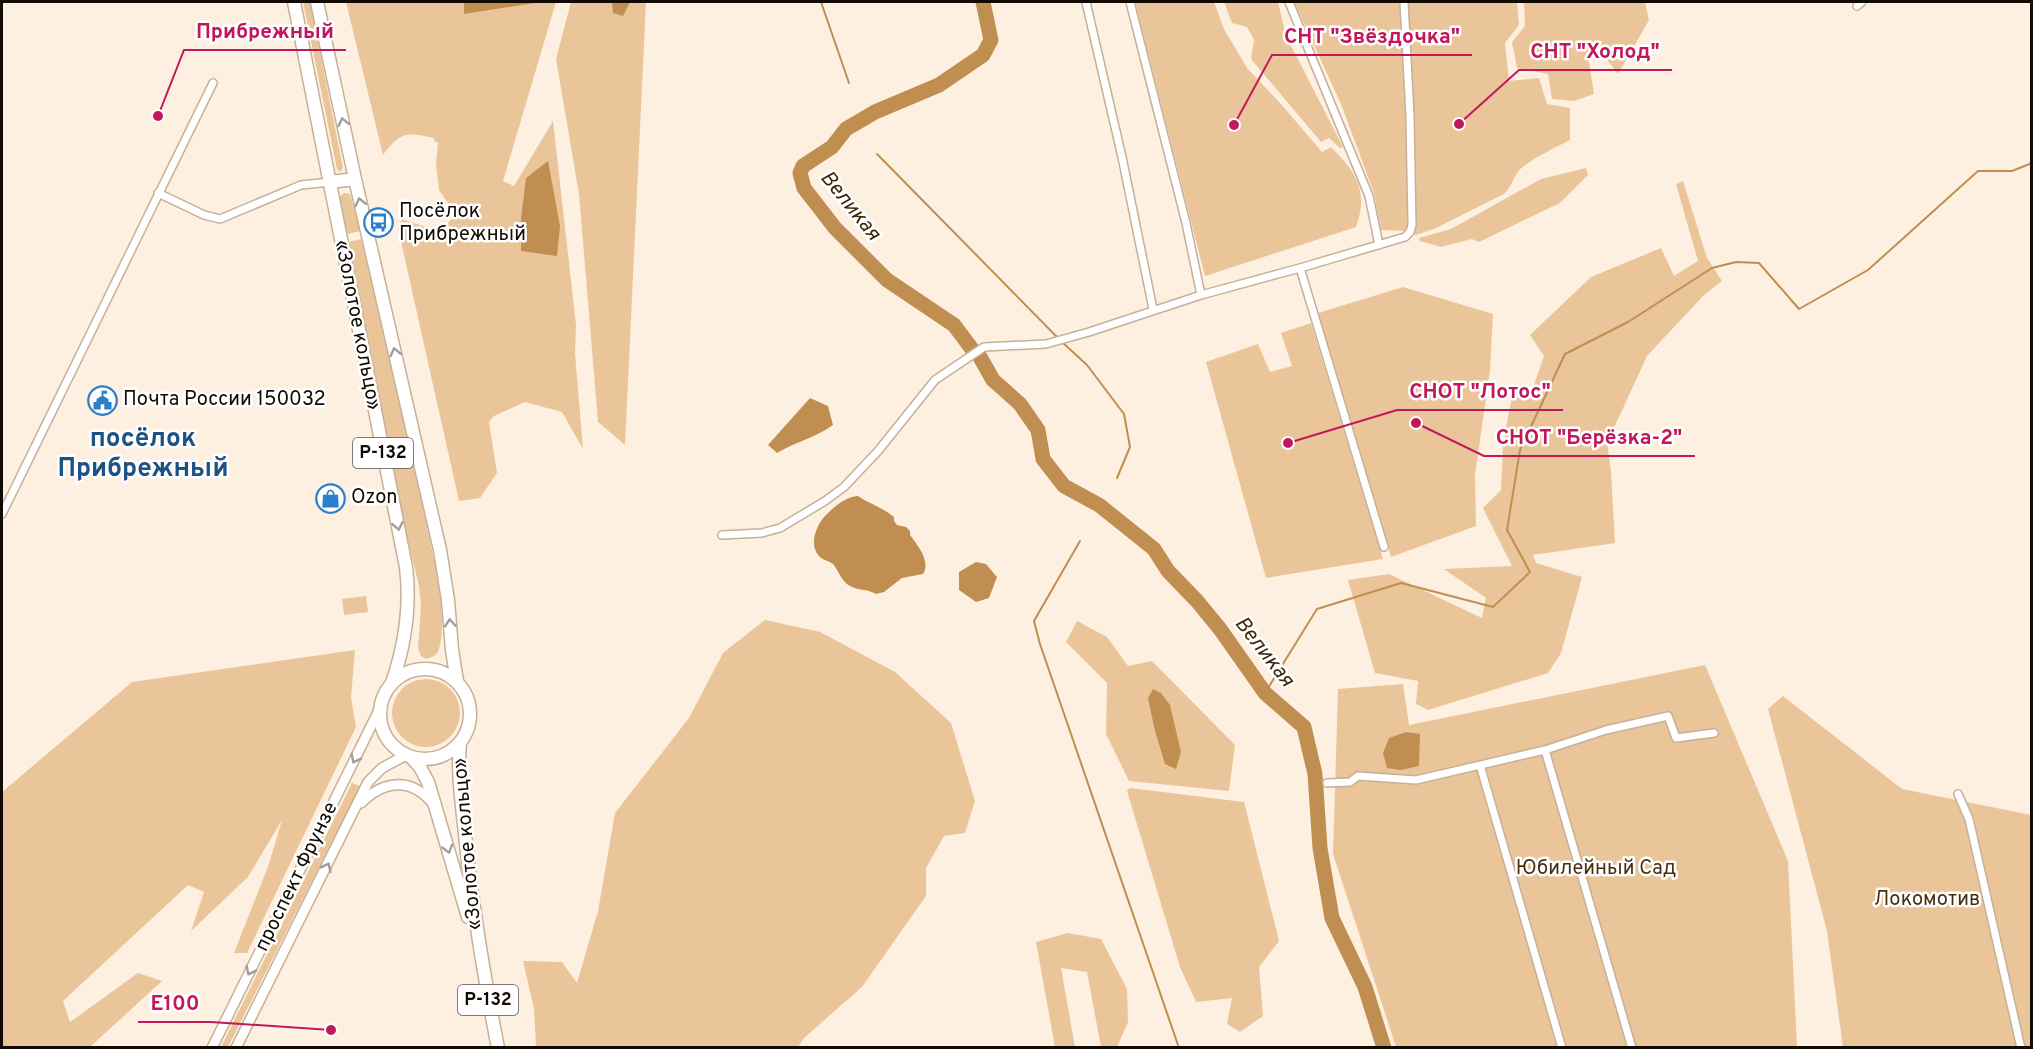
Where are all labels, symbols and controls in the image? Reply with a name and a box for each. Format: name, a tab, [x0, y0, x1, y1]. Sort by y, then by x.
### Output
callout: Прибрежный	[184, 11, 346, 50]
callout: СНТ "Звёздочка"	[1272, 16, 1472, 55]
text: Прибрежный	[196, 19, 334, 46]
text: СНТ "Звёздочка"	[1284, 24, 1460, 51]
callout: СНТ "Холод"	[1519, 31, 1672, 70]
text: СНТ "Холод"	[1530, 39, 1660, 66]
one-way arrow	[337, 117, 350, 127]
water label: Великая	[814, 166, 887, 247]
one-way arrow	[354, 197, 367, 207]
place label: Посёлок Прибрежный	[399, 199, 526, 248]
bus stop icon: Посёлок Прибрежный	[362, 207, 394, 239]
street label: «Золотое кольцо»	[328, 238, 386, 412]
one-way arrow	[390, 347, 403, 357]
callout: СНОТ "Лотос"	[1397, 371, 1563, 410]
text: СНОТ "Лотос"	[1409, 379, 1551, 406]
public building icon: Почта России 150032	[86, 384, 118, 416]
place label: Почта России 150032	[123, 387, 326, 413]
callout: СНОТ "Берёзка-2"	[1484, 417, 1695, 456]
district label: посёлок Прибрежный	[58, 423, 228, 486]
text: СНОТ "Берёзка-2"	[1496, 425, 1682, 452]
road number: Р-132	[353, 438, 413, 468]
shop icon: Ozon	[314, 482, 346, 514]
place label: Ozon	[351, 485, 397, 511]
one-way arrow	[390, 521, 403, 531]
water label: Великая	[1228, 611, 1301, 694]
one-way arrow	[444, 619, 457, 628]
one-way arrow	[351, 752, 362, 763]
street label: «Золотое кольцо»	[448, 757, 488, 931]
street label: проспект Фрунзе	[250, 798, 344, 956]
one-way arrow	[441, 843, 453, 854]
park label: Юбилейный Сад	[1516, 856, 1676, 882]
one-way arrow	[320, 862, 331, 873]
park label: Локомотив	[1874, 887, 1980, 913]
one-way arrow	[246, 965, 257, 976]
callout: E100	[138, 983, 211, 1022]
road number: Р-132	[458, 985, 518, 1015]
text: E100	[150, 991, 200, 1018]

